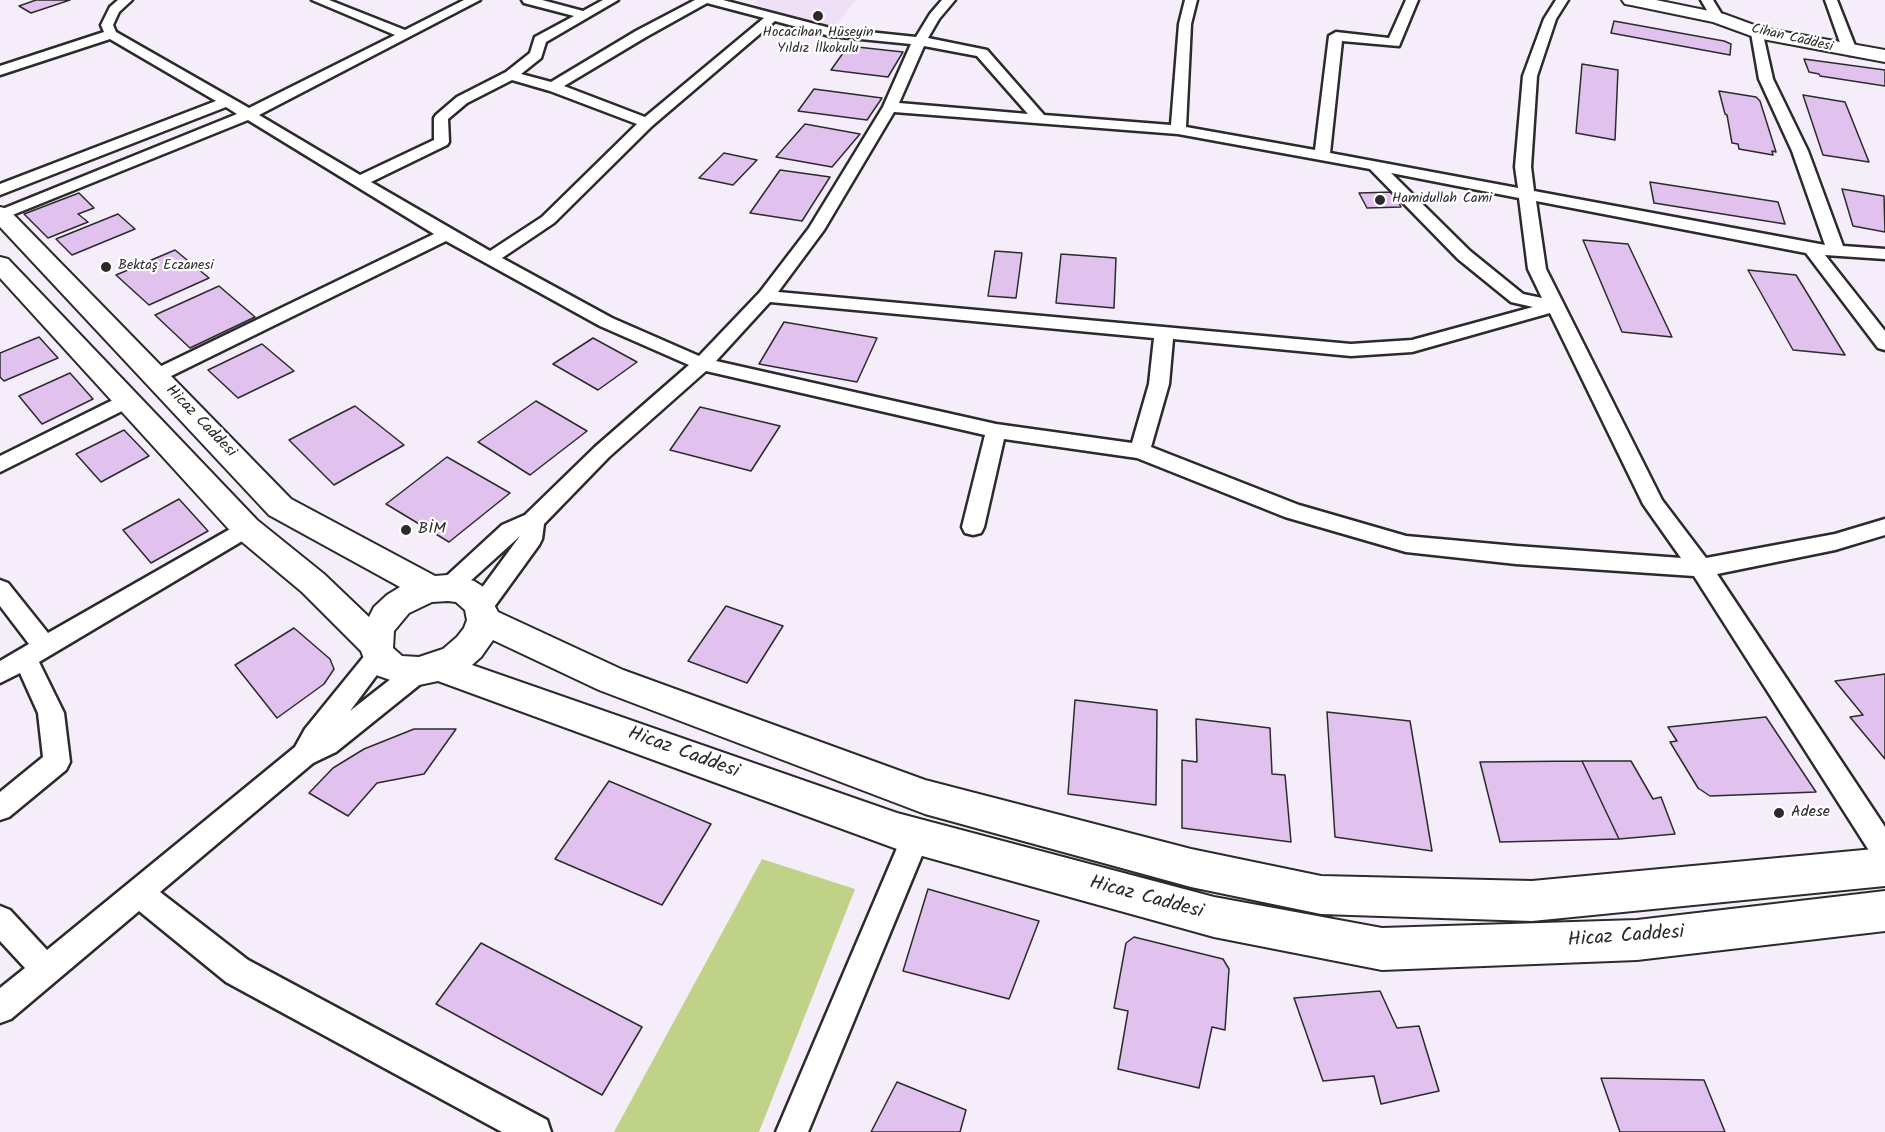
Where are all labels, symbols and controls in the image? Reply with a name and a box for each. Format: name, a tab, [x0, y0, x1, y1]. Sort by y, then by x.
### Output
marker: Hocacihan Hüseyin Yıldız İlkokulu	[811, 9, 825, 23]
street label: Cihan Caddesi	[1749, 21, 1835, 57]
place label: Hocacihan Hüseyin Yıldız İlkokulu	[763, 26, 873, 58]
place label: Hamidullah Cami	[1392, 192, 1492, 208]
marker: Hamidullah Cami	[1373, 193, 1387, 207]
place label: Bektaş Eczanesi	[118, 259, 214, 275]
marker: Bektaş Eczanesi	[99, 260, 113, 274]
street label: Hicaz Caddesi	[161, 382, 239, 462]
place label: BİM	[418, 520, 446, 540]
marker: BİM	[399, 523, 413, 537]
street label: Hicaz Caddesi	[624, 723, 742, 785]
place label: Adese	[1791, 803, 1830, 823]
marker: Adese	[1772, 806, 1786, 820]
street label: Hicaz Caddesi	[1086, 872, 1206, 926]
street label: Hicaz Caddesi	[1567, 922, 1685, 954]

